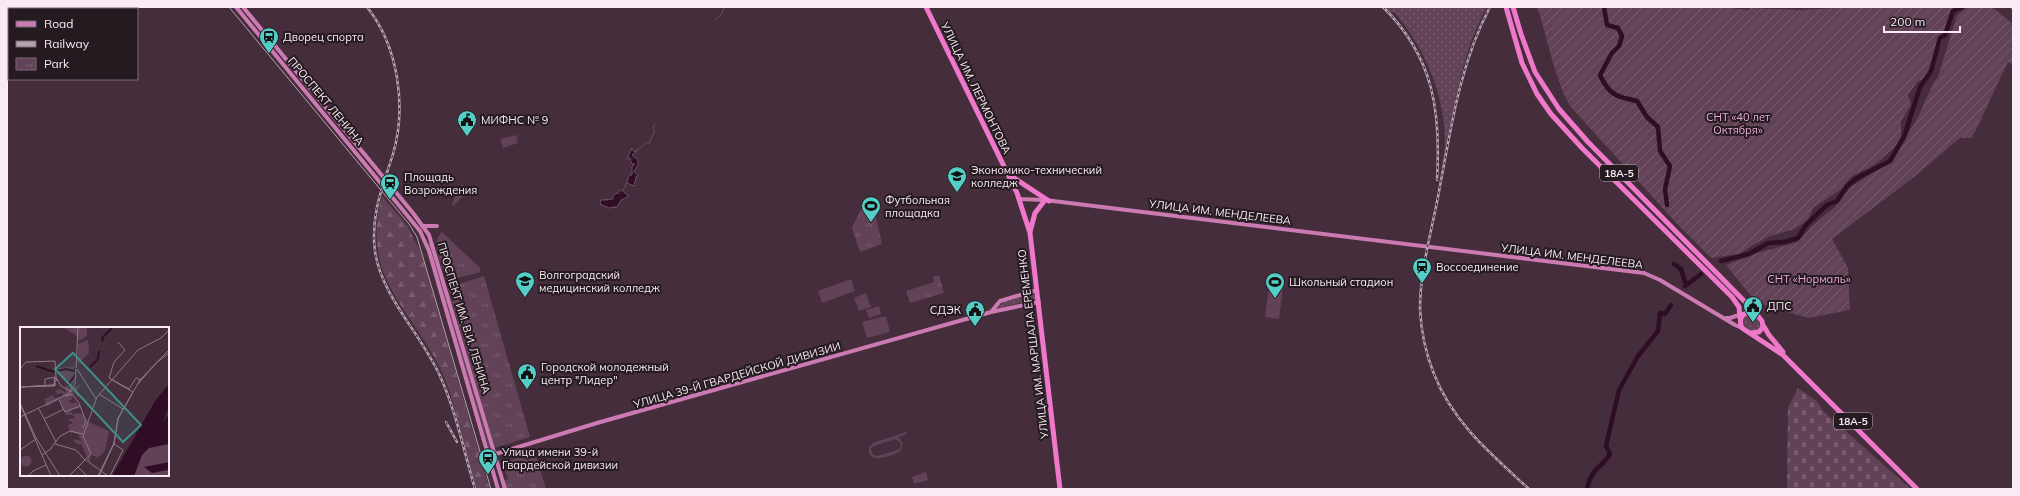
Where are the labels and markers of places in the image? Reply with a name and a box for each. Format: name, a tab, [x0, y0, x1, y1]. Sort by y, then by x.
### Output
station icon: Дворец спорта	[258, 26, 280, 54]
place label: Дворец спорта	[283, 30, 364, 44]
public building icon: МИФНС № 9	[456, 109, 478, 137]
place label: МИФНС № 9	[481, 113, 548, 127]
place label: Экономико-технический колледж	[971, 163, 1102, 190]
school or university icon: Экономико-технический колледж	[946, 165, 968, 193]
place label: Площадь Возрождения	[404, 170, 477, 197]
station icon: Площадь Возрождения	[379, 172, 401, 200]
place label: Футбольная площадка	[885, 193, 950, 220]
sports icon: Футбольная площадка	[860, 195, 882, 223]
station icon: Воссоединение	[1411, 256, 1433, 284]
place label: Воссоединение	[1436, 260, 1519, 274]
place label: Волгоградский медицинский колледж	[539, 268, 660, 295]
school or university icon: Волгоградский медицинский колледж	[514, 270, 536, 298]
sports icon: Школьный стадион	[1264, 271, 1286, 299]
place label: Школьный стадион	[1289, 275, 1393, 289]
public building icon: ДПС	[1742, 295, 1764, 323]
public building icon: СДЭК	[964, 299, 986, 327]
place label: ДПС	[1767, 299, 1792, 313]
place label: СДЭК	[930, 303, 962, 317]
place label: Городской молодежный центр "Лидер"	[541, 360, 669, 387]
public building icon: Городской молодежный центр "Лидер"	[516, 362, 538, 390]
place label: Улица имени 39-й Гвардейской дивизии	[501, 445, 618, 472]
station icon: Улица имени 39-й Гвардейской дивизии	[477, 447, 499, 475]

